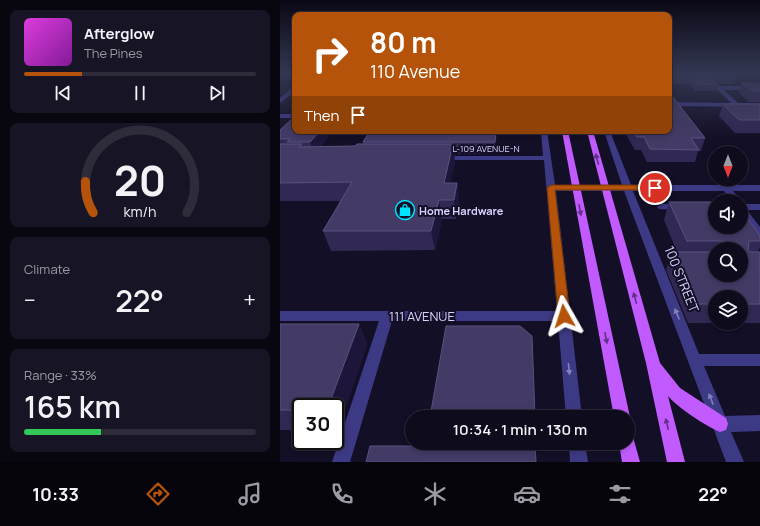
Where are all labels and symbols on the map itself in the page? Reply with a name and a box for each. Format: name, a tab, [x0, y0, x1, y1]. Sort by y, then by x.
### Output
street label: L-109 AVENUE-N	[452, 142, 520, 155]
north arrow	[708, 146, 748, 186]
one-way arrow	[594, 153, 600, 165]
pin	[638, 171, 672, 205]
shop icon: Home Hardware	[394, 199, 416, 221]
place label: Home Hardware	[419, 203, 504, 218]
one-way arrow	[578, 204, 584, 217]
street label: 100 STREET	[661, 243, 704, 315]
one-way arrow	[632, 292, 638, 304]
position arrow	[543, 295, 585, 337]
street label: 111 AVENUE	[389, 307, 455, 325]
one-way arrow	[674, 307, 680, 319]
one-way arrow	[604, 332, 610, 344]
one-way arrow	[566, 363, 572, 375]
one-way arrow	[707, 393, 713, 405]
speed limit sign: 30	[292, 398, 344, 450]
one-way arrow	[664, 418, 670, 430]

